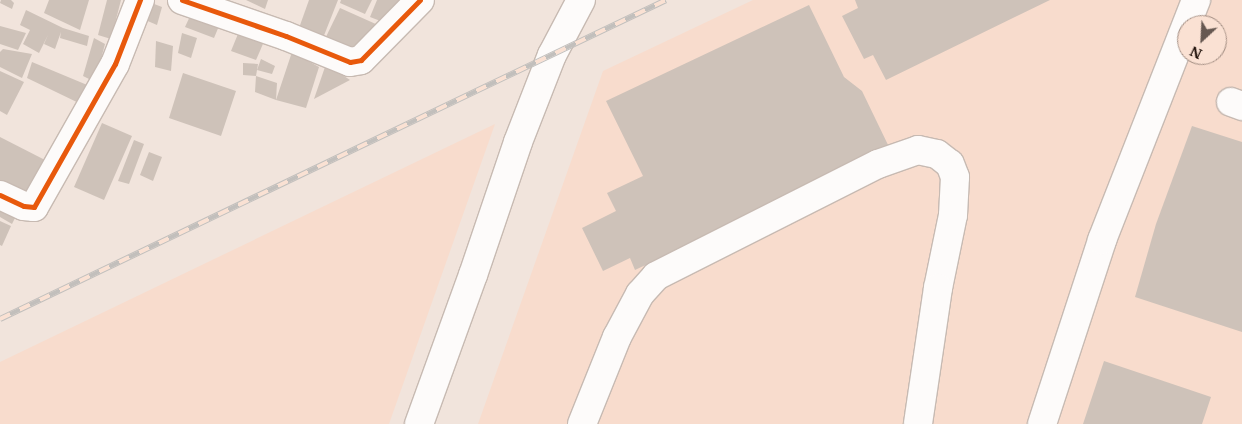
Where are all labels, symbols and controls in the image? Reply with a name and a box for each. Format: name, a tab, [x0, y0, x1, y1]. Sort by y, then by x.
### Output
north arrow	[1177, 15, 1227, 65]
text: N	[1187, 42, 1205, 63]

